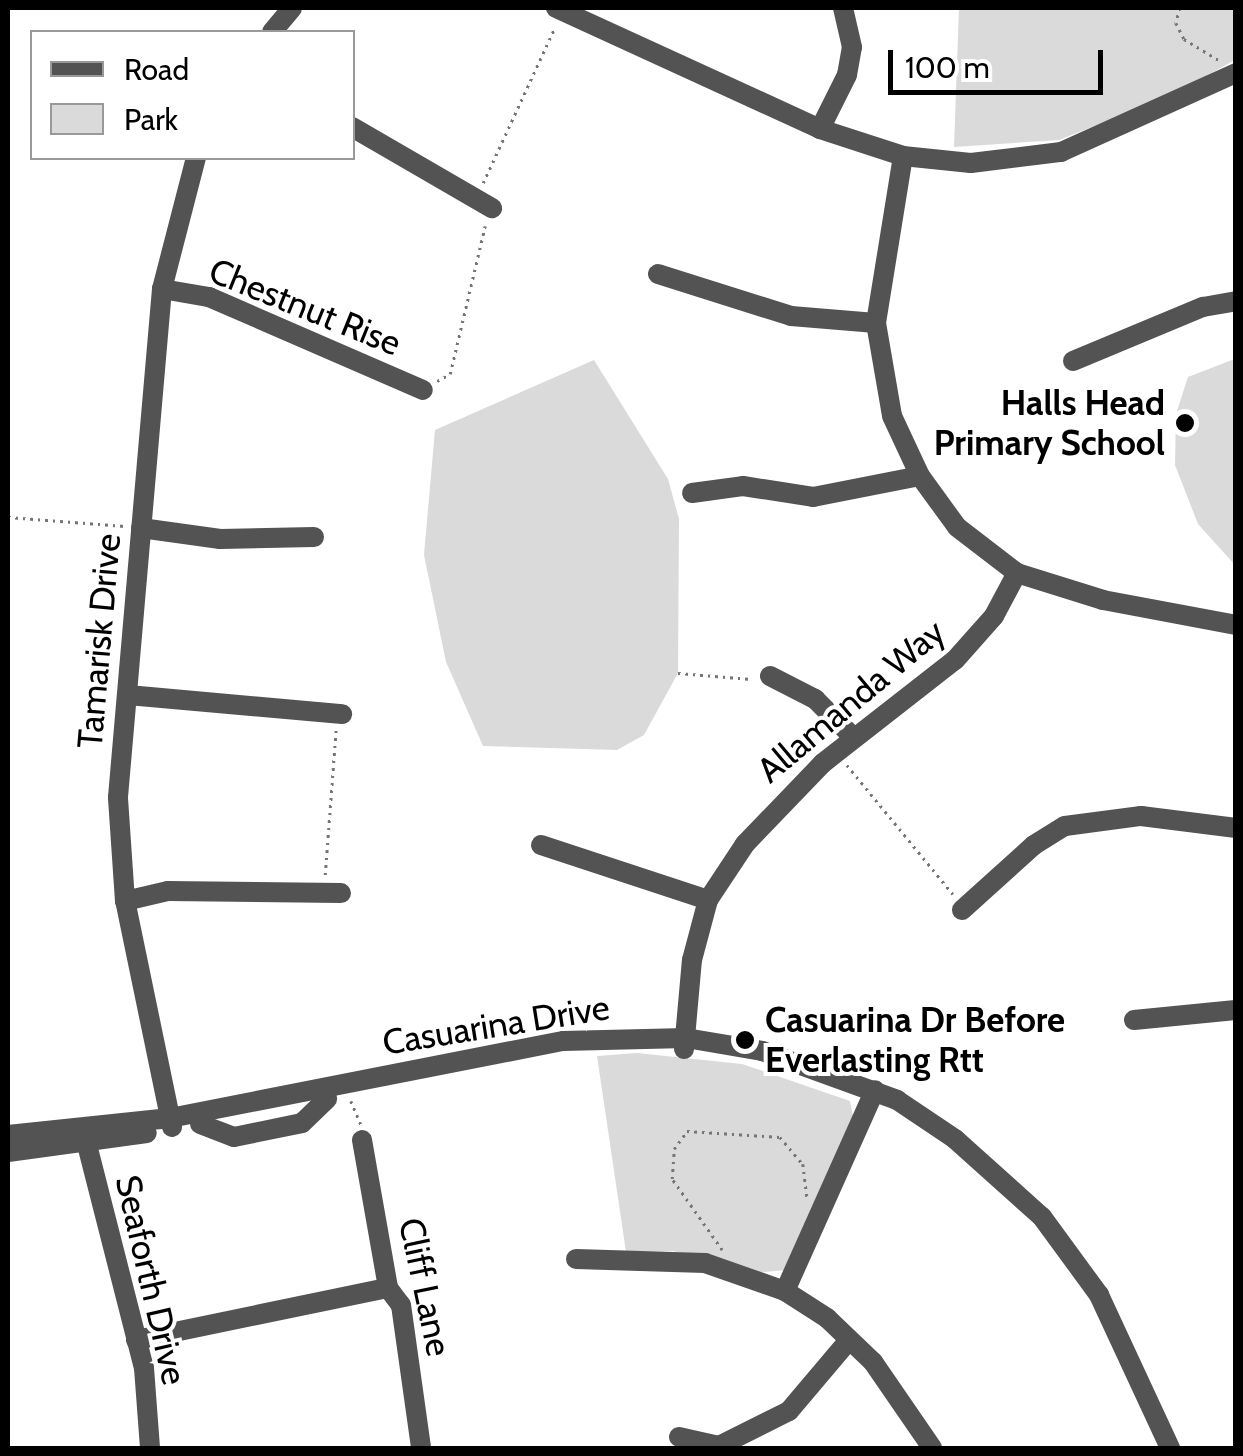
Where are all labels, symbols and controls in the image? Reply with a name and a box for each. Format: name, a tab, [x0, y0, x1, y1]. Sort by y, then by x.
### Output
legend	[30, 30, 355, 160]
scale bar	[893, 30, 1108, 92]
text: 100 m	[905, 49, 990, 86]
text: Road	[124, 51, 189, 88]
text: Park	[124, 101, 178, 138]
street label: Chestnut Rise	[203, 250, 407, 364]
place label: Halls Head Primary School	[934, 382, 1165, 464]
marker: Halls Head Primary School	[1174, 412, 1196, 434]
street label: Tamarisk Drive	[69, 532, 129, 750]
street label: Allamanda Way	[749, 611, 953, 791]
street label: Casuarina Drive	[380, 986, 612, 1064]
place label: Casuarina Dr Before Everlasting Rtt	[765, 999, 1065, 1081]
marker: Casuarina Dr Before Everlasting Rtt	[734, 1029, 756, 1051]
street label: Seaforth Drive	[107, 1171, 195, 1389]
street label: Cliff Lane	[390, 1214, 460, 1360]

